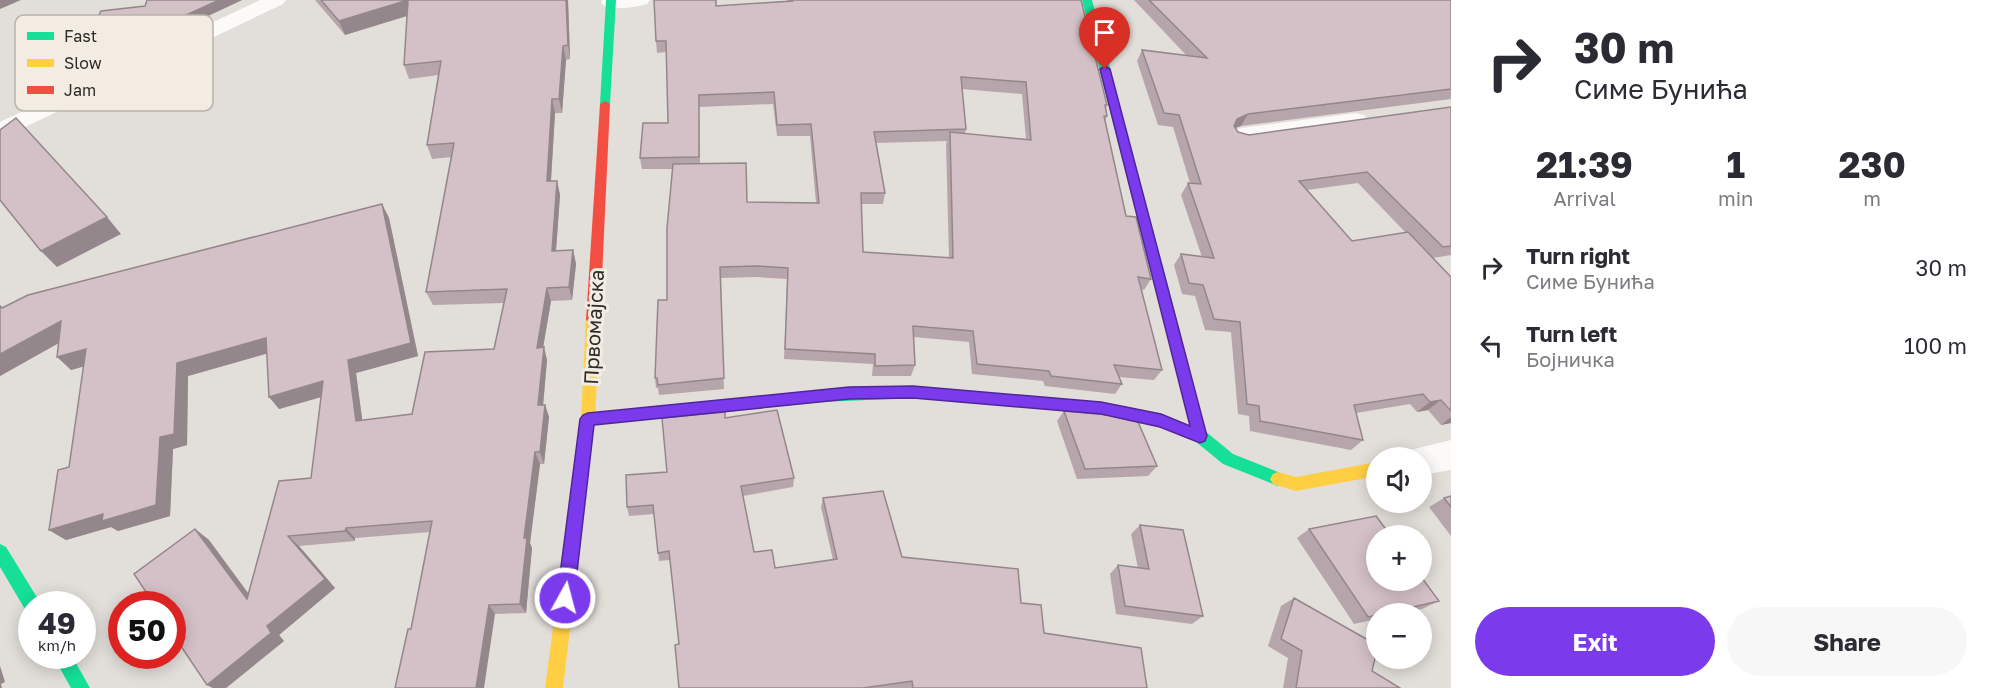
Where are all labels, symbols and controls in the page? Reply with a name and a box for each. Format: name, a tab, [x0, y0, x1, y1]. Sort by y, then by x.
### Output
pin	[1079, 7, 1130, 69]
legend	[15, 15, 213, 111]
icon: arrive	[1088, 16, 1121, 49]
text: 30 m	[1574, 22, 1674, 72]
icon: right	[1475, 24, 1553, 102]
text: Fast	[64, 26, 97, 46]
text: Slow	[64, 53, 102, 73]
text: Симе Бунића	[1574, 73, 1748, 105]
text: Jam	[64, 80, 96, 100]
text: 21:39	[1536, 143, 1633, 186]
text: 1	[1726, 143, 1745, 186]
text: 230	[1839, 143, 1906, 186]
text: Arrival	[1553, 186, 1616, 210]
text: min	[1718, 186, 1753, 210]
text: m	[1863, 186, 1881, 210]
text: Turn right	[1526, 242, 1630, 269]
icon: right	[1475, 251, 1508, 284]
text: 30 m	[1916, 254, 1967, 281]
street label: Првомајска	[578, 269, 608, 385]
text: Симе Бунића	[1526, 269, 1655, 293]
text: Turn left	[1526, 320, 1617, 347]
icon: left	[1475, 329, 1508, 362]
text: 100 m	[1904, 332, 1967, 359]
text: Бојничка	[1526, 347, 1615, 371]
map controls	[1366, 447, 1432, 669]
button: sound	[1366, 447, 1432, 513]
button: +	[1366, 525, 1432, 591]
position arrow	[533, 566, 597, 630]
speed limit sign: 50	[108, 591, 186, 669]
button: −	[1366, 603, 1432, 669]
text: 49	[38, 605, 76, 641]
button: Exit	[1475, 607, 1715, 676]
button: Share	[1727, 607, 1967, 676]
text: km/h	[38, 636, 76, 654]

